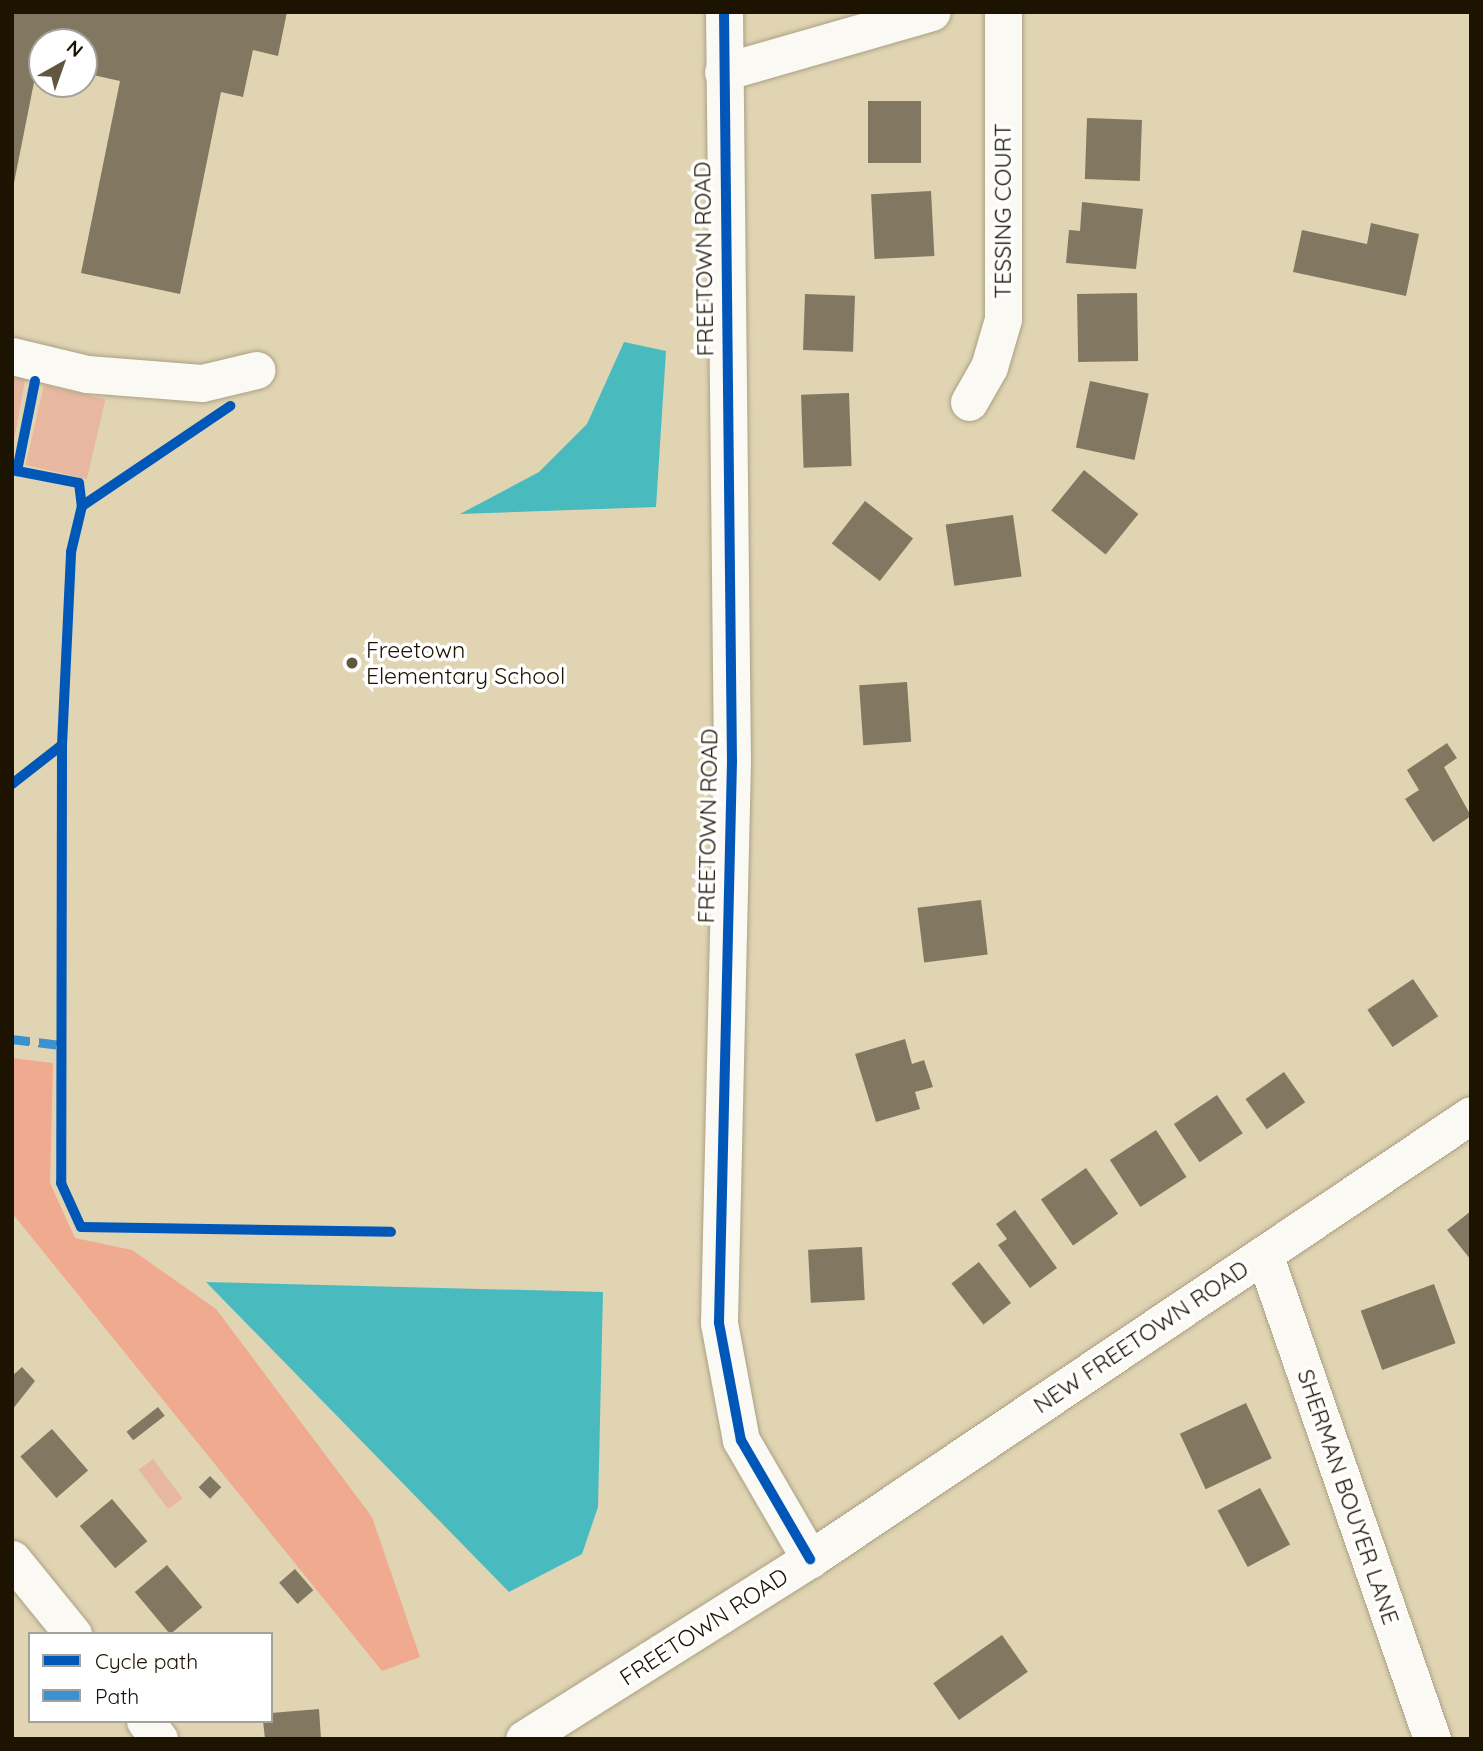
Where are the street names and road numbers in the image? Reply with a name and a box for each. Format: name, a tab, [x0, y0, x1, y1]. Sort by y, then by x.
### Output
street label: TESSING COURT	[989, 123, 1017, 299]
street label: FREETOWN ROAD	[689, 161, 719, 357]
street label: FREETOWN ROAD	[693, 728, 723, 924]
street label: NEW FREETOWN ROAD	[1028, 1255, 1254, 1419]
street label: SHERMAN BOUYER LANE	[1291, 1366, 1405, 1628]
street label: FREETOWN ROAD	[615, 1562, 793, 1692]

